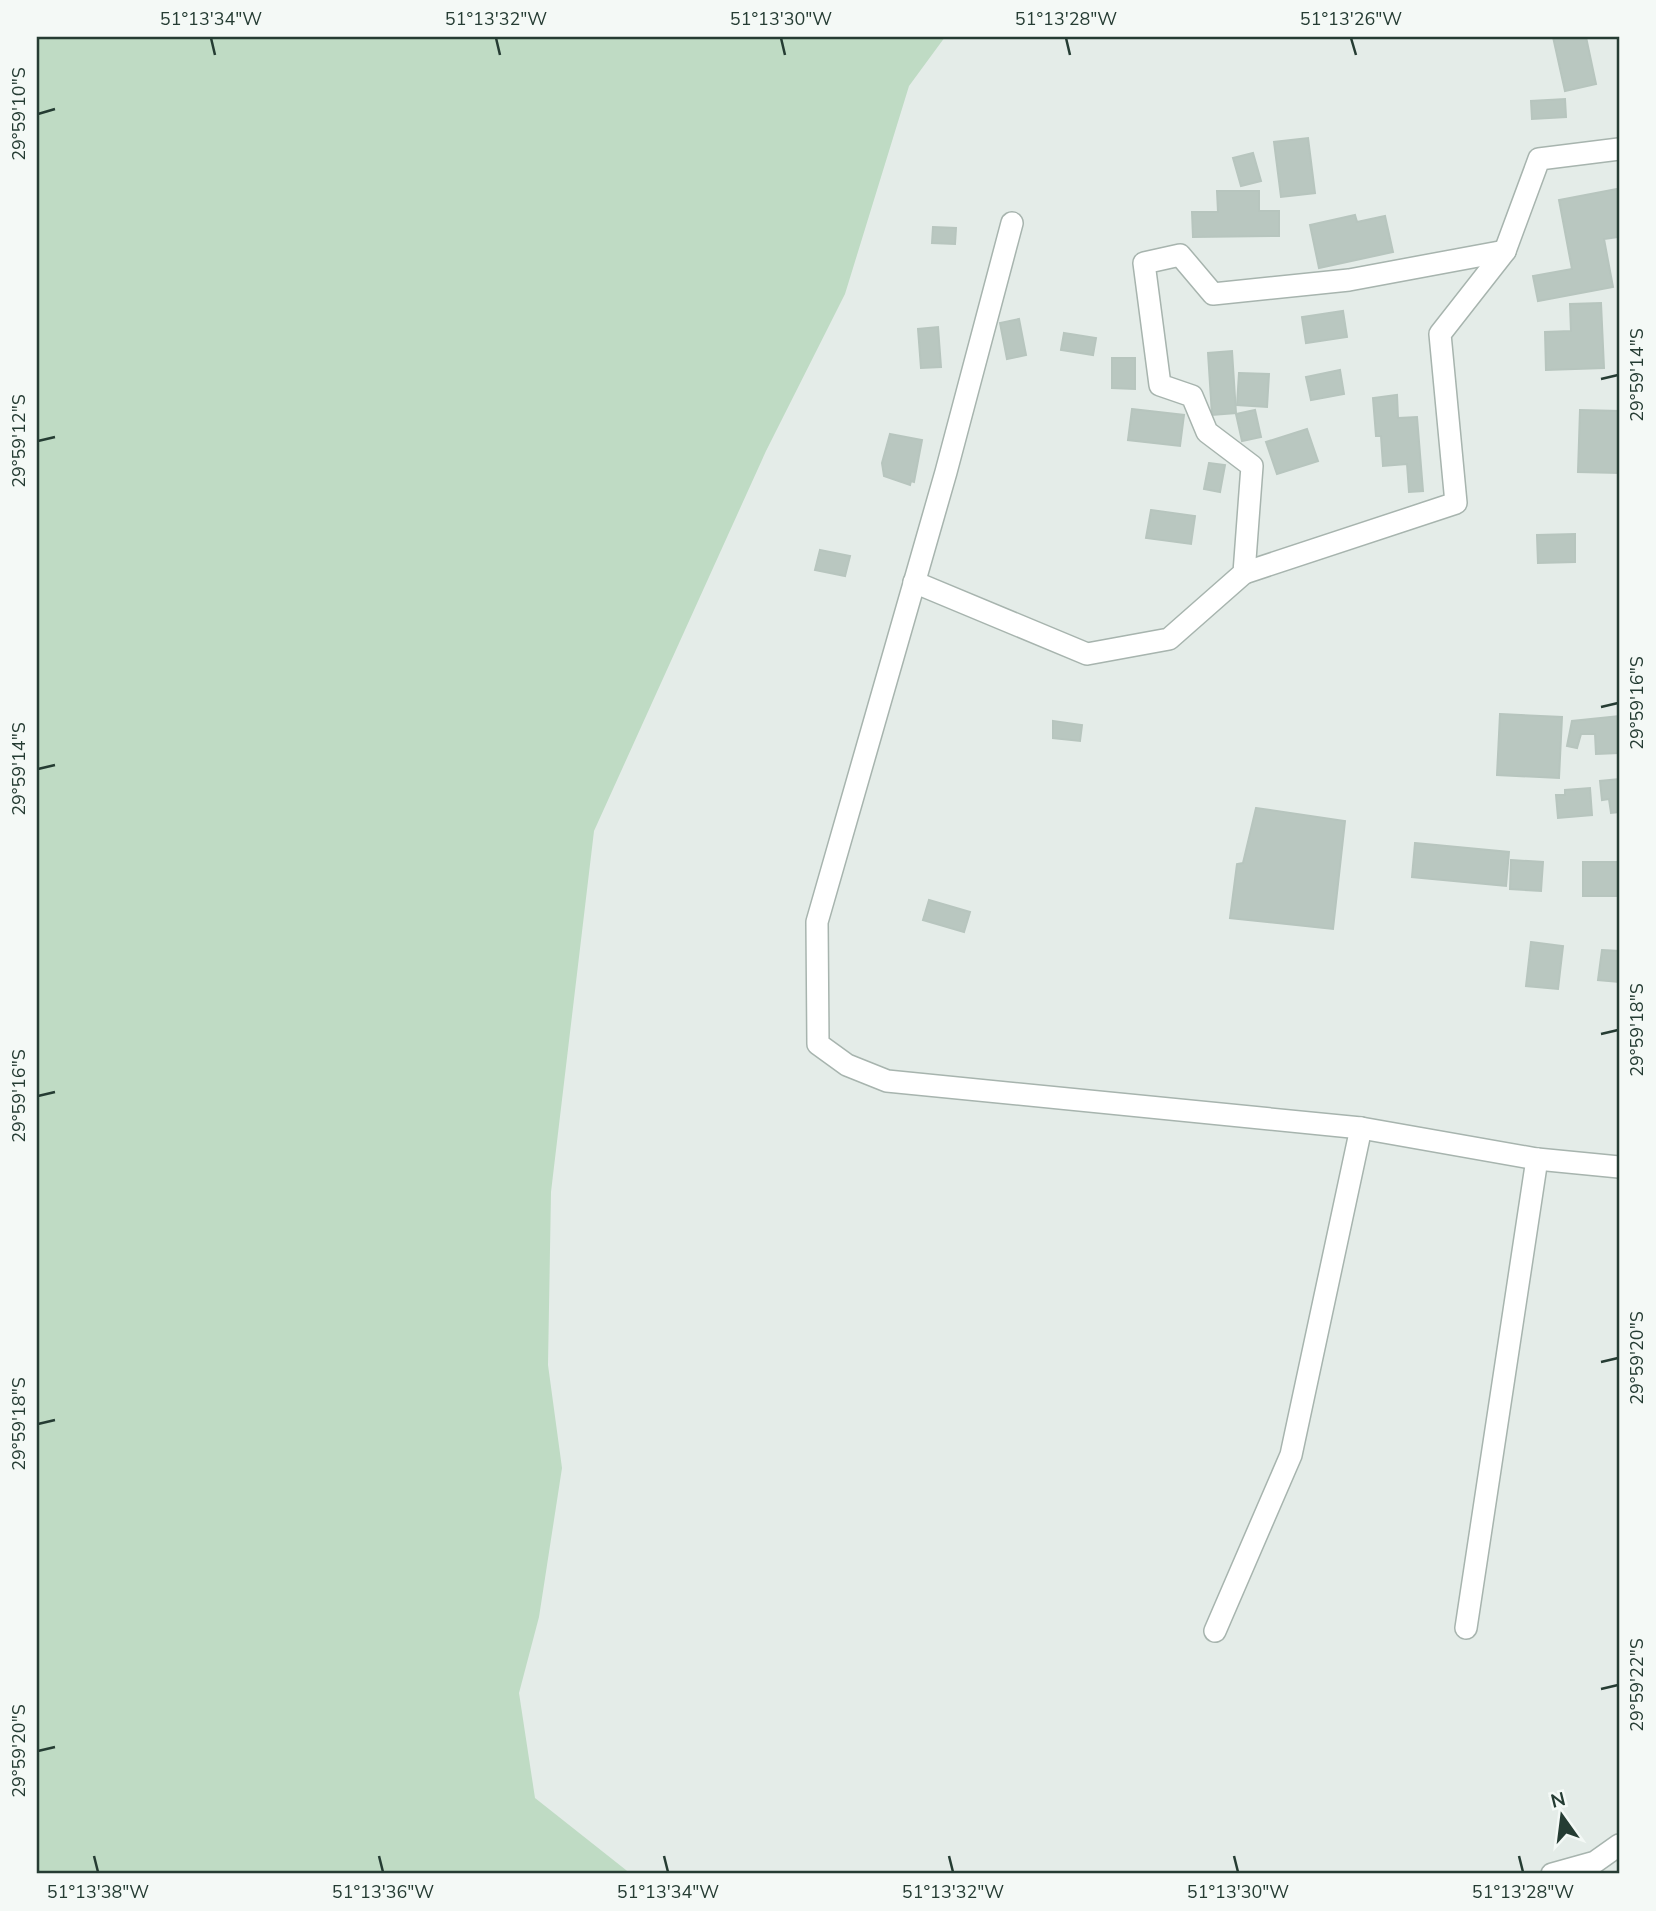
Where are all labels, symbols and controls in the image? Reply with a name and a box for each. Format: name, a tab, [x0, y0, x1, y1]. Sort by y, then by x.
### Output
text: 51°13'34"W	[160, 7, 262, 31]
text: 51°13'32"W	[445, 7, 547, 31]
text: 51°13'30"W	[730, 7, 832, 31]
text: 51°13'28"W	[1015, 7, 1117, 31]
text: 51°13'26"W	[1300, 7, 1402, 31]
text: 29°59'10"S	[7, 67, 31, 161]
text: 29°59'14"S	[1625, 328, 1649, 422]
text: 29°59'12"S	[7, 394, 31, 488]
text: 29°59'16"S	[1625, 656, 1649, 750]
text: 29°59'14"S	[7, 722, 31, 816]
text: 29°59'18"S	[1625, 983, 1649, 1077]
text: 29°59'16"S	[7, 1049, 31, 1143]
text: 29°59'20"S	[1625, 1311, 1649, 1405]
text: 29°59'18"S	[7, 1377, 31, 1471]
text: 29°59'22"S	[1625, 1638, 1649, 1732]
text: 29°59'20"S	[7, 1704, 31, 1798]
north arrow	[1526, 1782, 1596, 1852]
text: N	[1548, 1786, 1568, 1815]
text: 51°13'38"W	[47, 1880, 149, 1904]
text: 51°13'36"W	[332, 1880, 434, 1904]
text: 51°13'34"W	[617, 1880, 719, 1904]
text: 51°13'32"W	[902, 1880, 1004, 1904]
text: 51°13'30"W	[1187, 1880, 1289, 1904]
text: 51°13'28"W	[1472, 1880, 1574, 1904]

